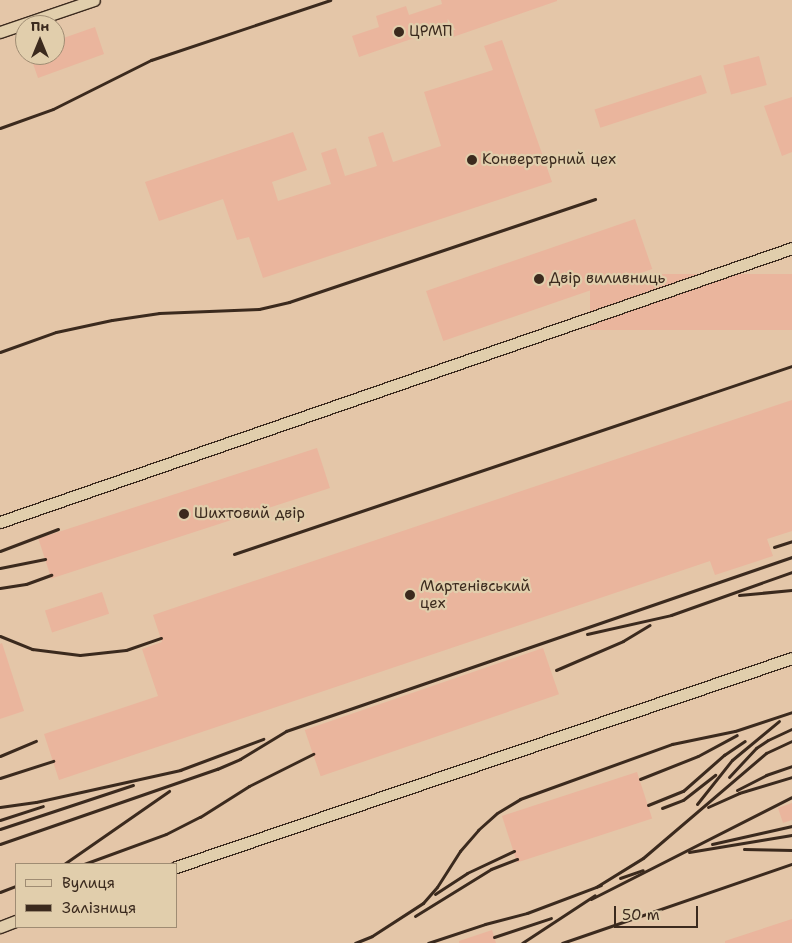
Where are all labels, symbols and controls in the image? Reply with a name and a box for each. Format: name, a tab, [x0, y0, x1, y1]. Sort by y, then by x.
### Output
north arrow	[15, 15, 65, 65]
text: Пн	[31, 17, 49, 35]
place label: ЦРМП	[409, 23, 452, 41]
marker: ЦРМП	[393, 26, 405, 38]
place label: Конвертерний цех	[482, 151, 616, 169]
marker: Конвертерний цех	[466, 154, 478, 166]
place label: Двір виливниць	[549, 270, 665, 288]
marker: Двір виливниць	[533, 273, 545, 285]
place label: Шихтовий двір	[194, 505, 305, 523]
marker: Шихтовий двір	[178, 508, 190, 520]
place label: Мартенівський цех	[420, 577, 530, 612]
marker: Мартенівський цех	[404, 589, 416, 601]
legend	[15, 863, 178, 928]
text: Вулиця	[62, 873, 115, 893]
scale bar	[617, 896, 701, 928]
text: Залізниця	[62, 898, 136, 918]
text: 50 m	[622, 905, 660, 925]

